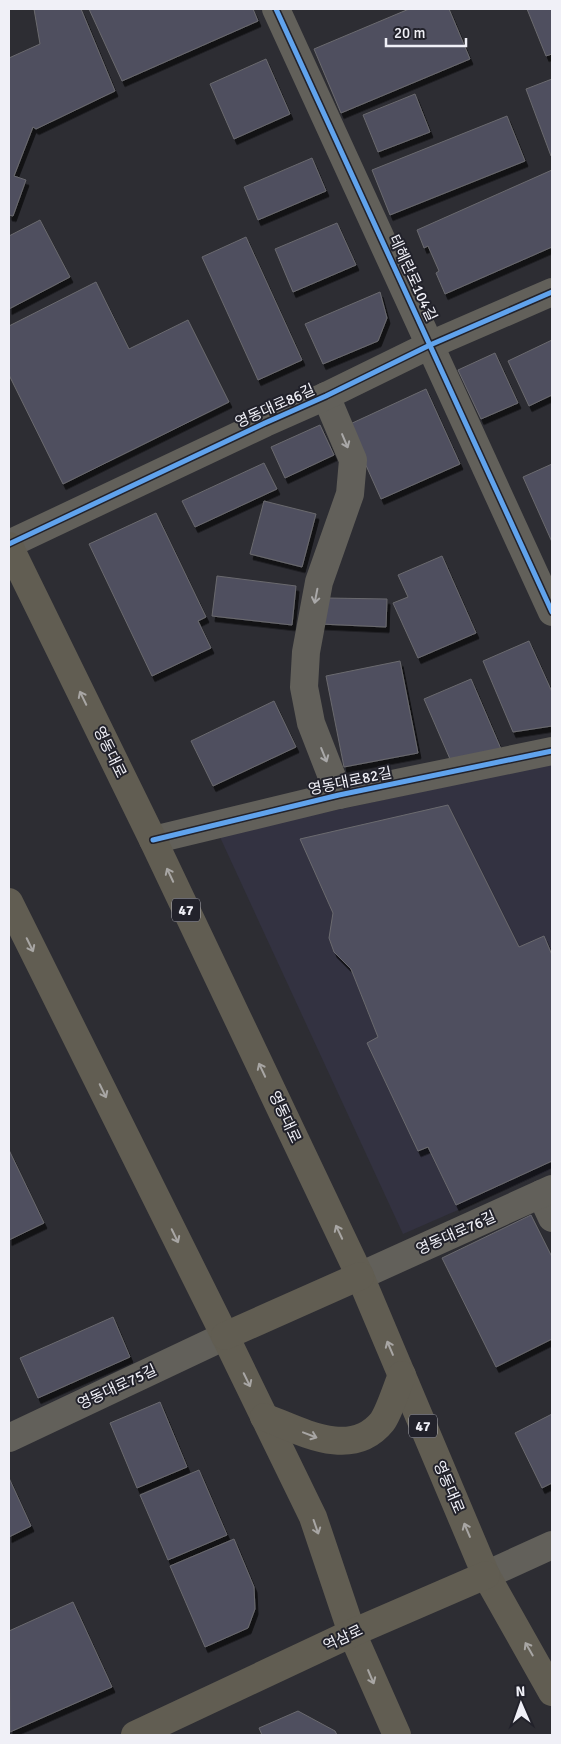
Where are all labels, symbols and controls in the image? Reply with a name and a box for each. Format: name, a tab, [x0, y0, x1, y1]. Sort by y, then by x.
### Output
scale bar	[386, 15, 466, 47]
text: 20 m	[394, 24, 425, 42]
street label: 테헤란로104길	[385, 232, 441, 324]
street label: 영동대로86길	[232, 380, 318, 432]
one-way arrow	[341, 433, 350, 448]
one-way arrow	[311, 588, 321, 604]
one-way arrow	[78, 691, 88, 706]
street label: 영동대로	[90, 723, 130, 781]
one-way arrow	[319, 747, 329, 762]
street label: 영동대로82길	[306, 763, 394, 799]
one-way arrow	[165, 868, 175, 883]
road number: 47	[172, 898, 200, 922]
one-way arrow	[26, 938, 36, 953]
one-way arrow	[257, 1063, 266, 1078]
one-way arrow	[99, 1083, 108, 1098]
street label: 영동대로	[265, 1088, 305, 1146]
street label: 영동대로76길	[413, 1207, 499, 1259]
one-way arrow	[334, 1225, 344, 1240]
one-way arrow	[171, 1228, 181, 1243]
one-way arrow	[385, 1341, 395, 1356]
street label: 영동대로75길	[75, 1361, 159, 1413]
one-way arrow	[242, 1372, 252, 1387]
road number: 47	[409, 1414, 437, 1438]
one-way arrow	[302, 1431, 317, 1440]
street label: 영동대로	[430, 1458, 468, 1516]
one-way arrow	[312, 1519, 322, 1535]
one-way arrow	[462, 1523, 471, 1538]
street label: 역삼로	[320, 1621, 366, 1655]
one-way arrow	[523, 1643, 533, 1657]
one-way arrow	[367, 1669, 377, 1684]
north arrow	[496, 1679, 546, 1729]
text: N	[515, 1683, 526, 1700]

